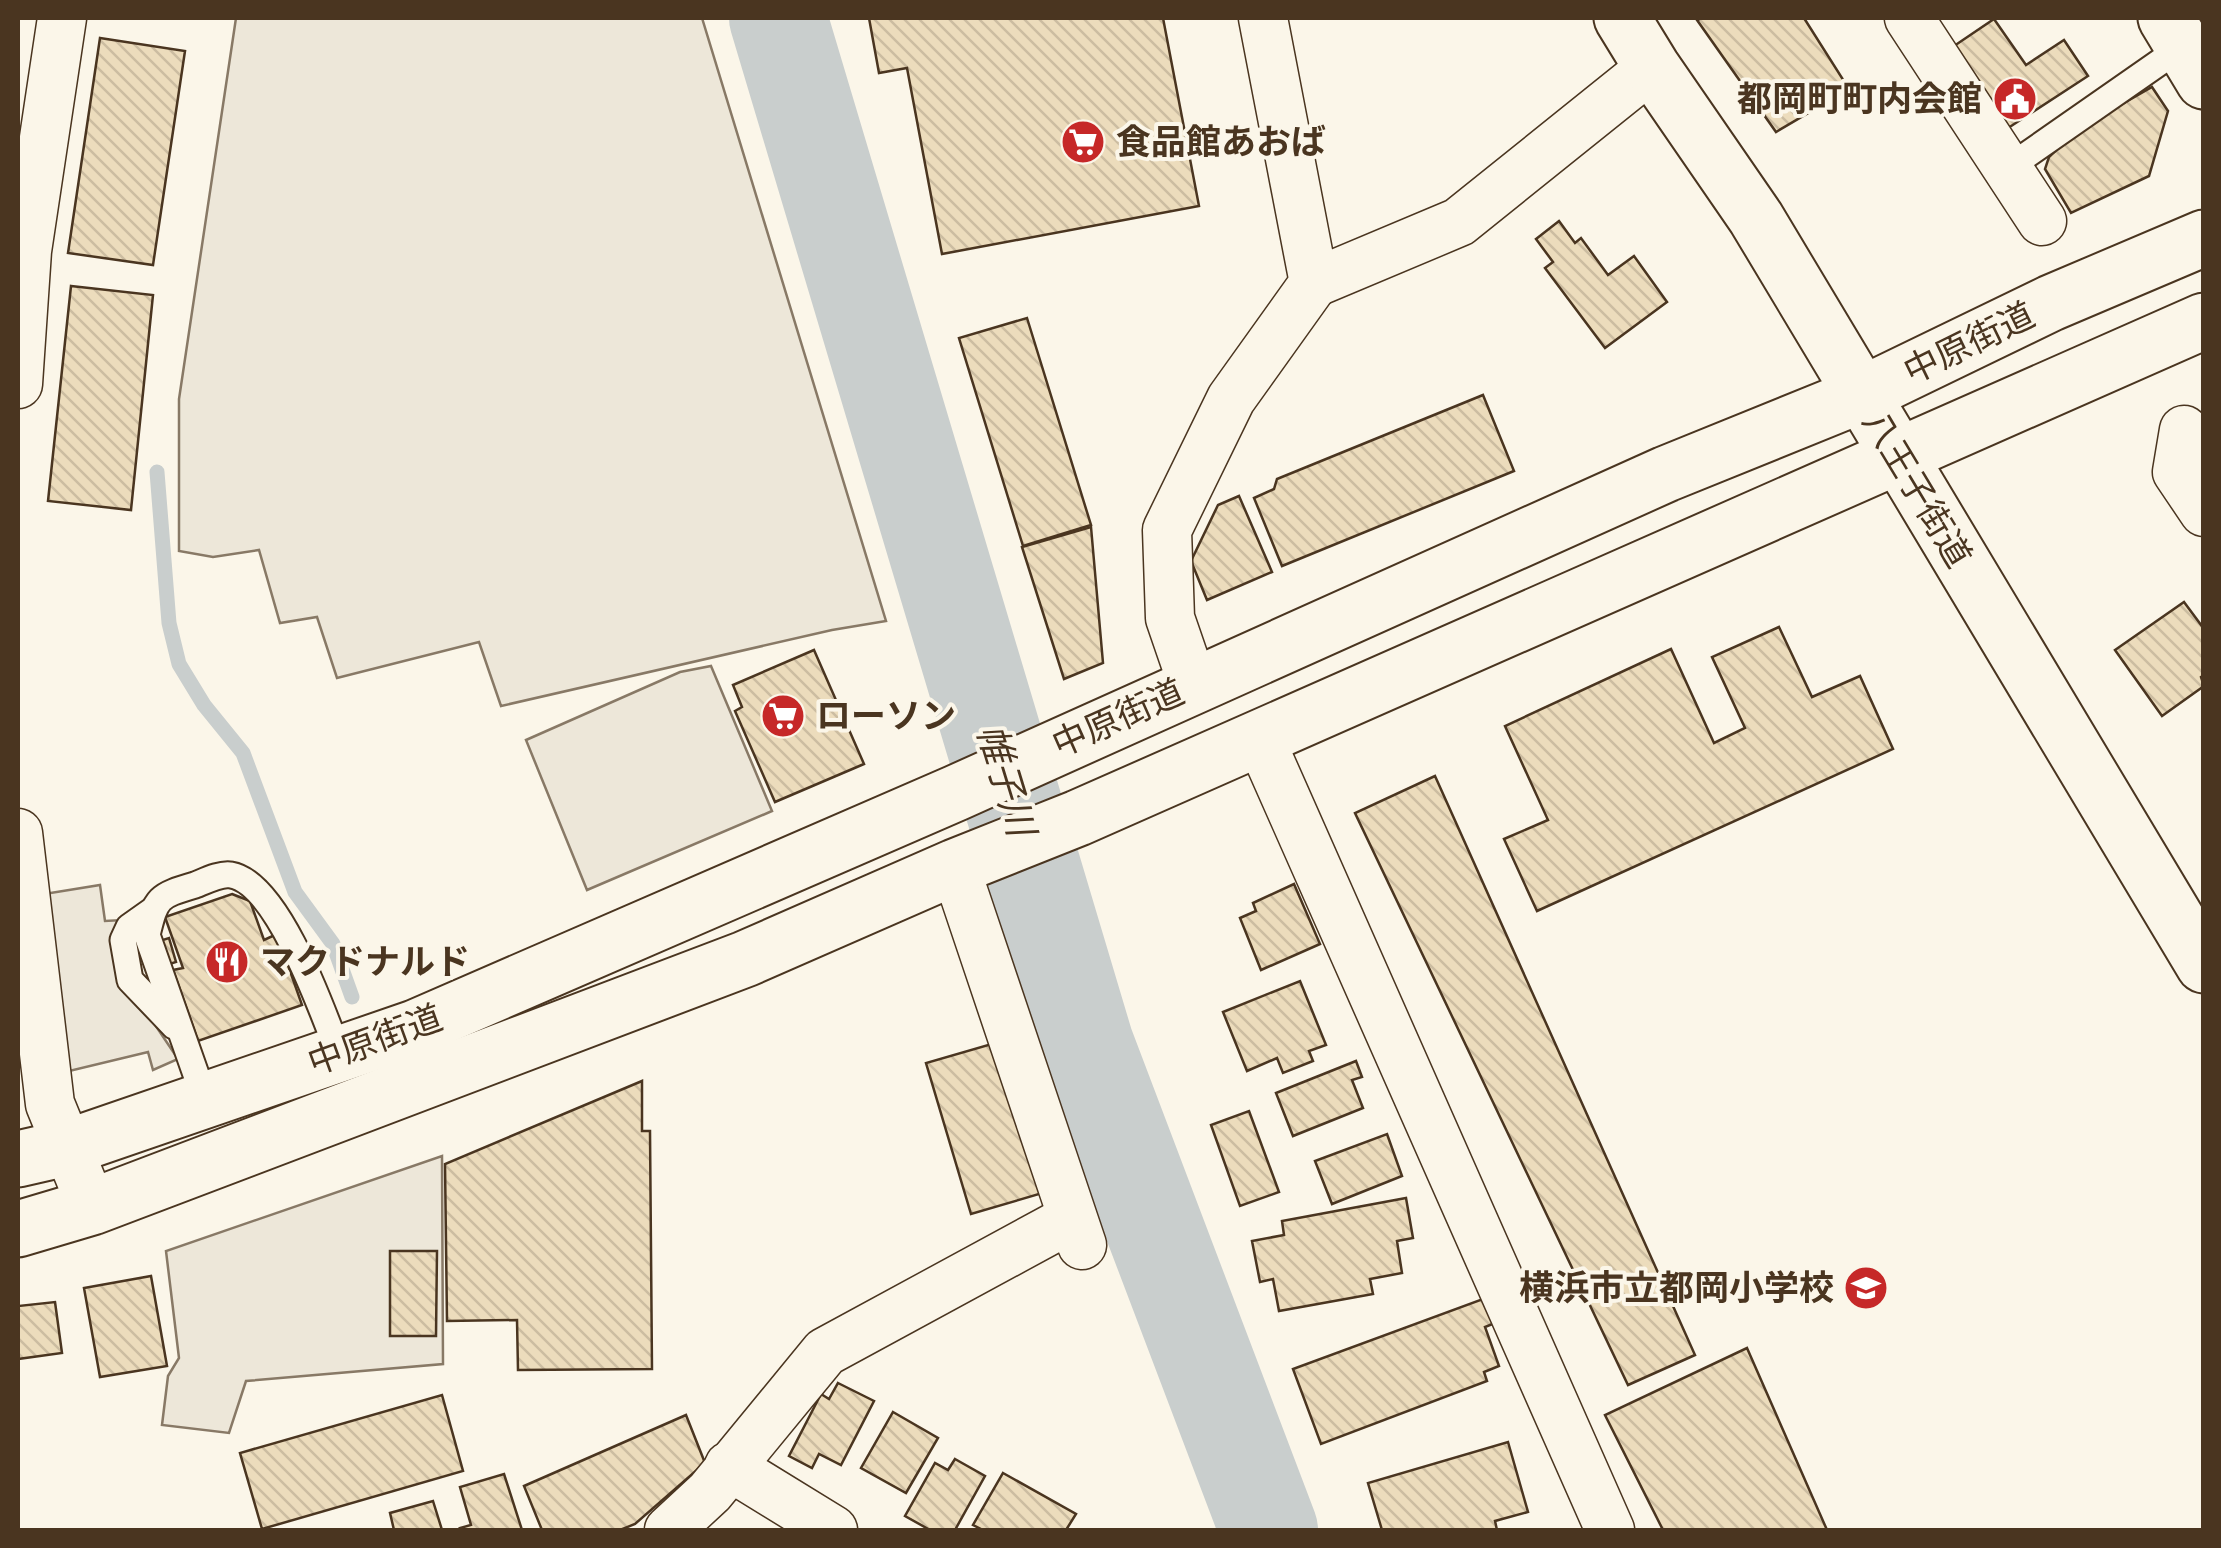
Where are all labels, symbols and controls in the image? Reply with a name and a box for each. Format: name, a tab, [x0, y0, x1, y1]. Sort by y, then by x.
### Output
public building icon: 都岡町町内会館	[1992, 76, 2038, 122]
place label: 都岡町町内会館	[1737, 78, 1982, 120]
supermarket icon: 食品館あおば	[1060, 119, 1106, 165]
place label: 食品館あおば	[1116, 121, 1326, 163]
street label: 中原街道	[1897, 293, 2041, 393]
street label: 八王子街道	[1854, 403, 1980, 575]
street label: 中原街道	[1046, 670, 1190, 766]
supermarket icon: ローソン	[760, 693, 806, 739]
place label: ローソン	[816, 695, 956, 737]
water label: 帷子川	[967, 719, 1046, 845]
restaurant icon: マクドナルド	[204, 939, 250, 985]
place label: マクドナルド	[260, 941, 470, 983]
street label: 中原街道	[302, 996, 448, 1084]
school or university icon: 横浜市立都岡小学校	[1843, 1265, 1889, 1311]
place label: 横浜市立都岡小学校	[1519, 1267, 1834, 1309]

